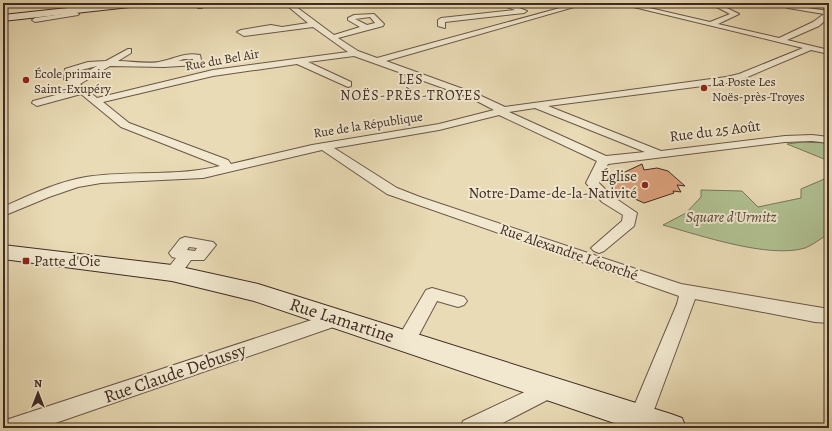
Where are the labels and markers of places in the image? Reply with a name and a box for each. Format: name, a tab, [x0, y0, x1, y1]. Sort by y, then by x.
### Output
place label: École primaire Saint-Exupéry	[34, 65, 112, 97]
place label: La Poste Les Noës-près-Troyes	[712, 73, 805, 105]
marker: École primaire Saint-Exupéry	[21, 75, 31, 85]
marker: La Poste Les Noës-près-Troyes	[699, 83, 709, 93]
place label: Église Notre-Dame-de-la-Nativité	[468, 166, 637, 203]
marker: Église Notre-Dame-de-la-Nativité	[640, 180, 650, 190]
place label: Patte d'Oie	[34, 251, 101, 271]
marker: Patte d'Oie	[21, 256, 31, 266]

